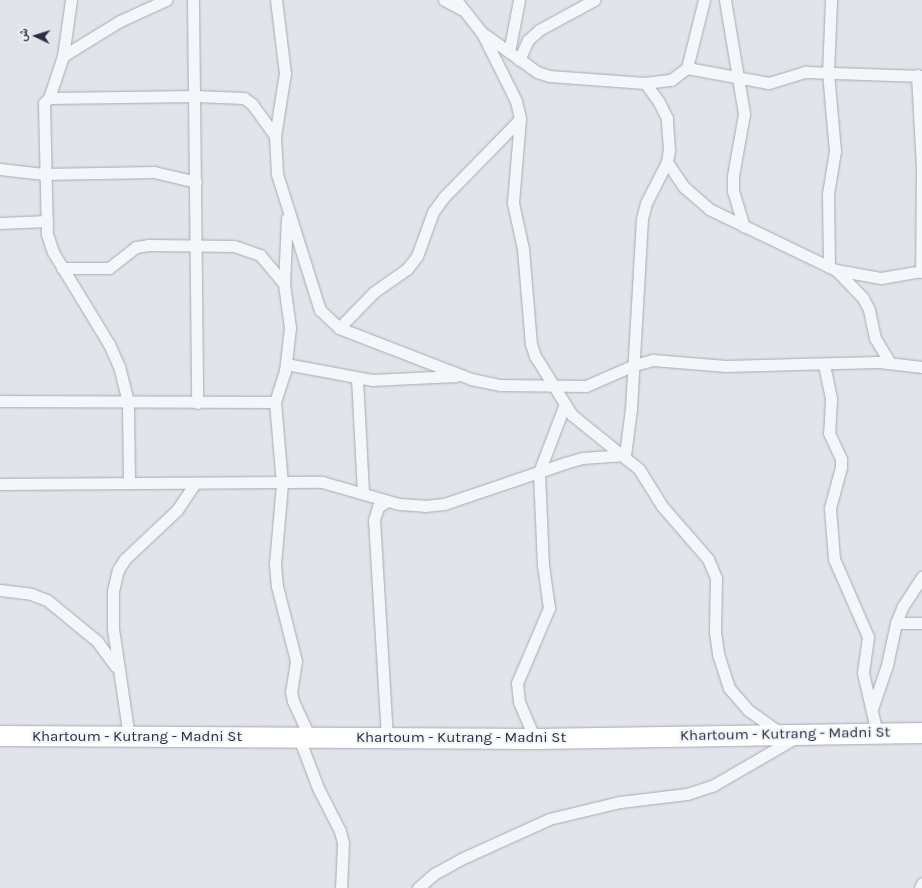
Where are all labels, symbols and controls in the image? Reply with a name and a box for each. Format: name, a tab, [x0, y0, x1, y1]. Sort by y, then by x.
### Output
north arrow	[16, 16, 56, 56]
text: ش	[17, 28, 30, 42]
street label: Khartoum - Kutrang - Madni St	[680, 723, 890, 745]
street label: Khartoum - Kutrang - Madni St	[32, 728, 242, 746]
street label: Khartoum - Kutrang - Madni St	[356, 729, 566, 747]

